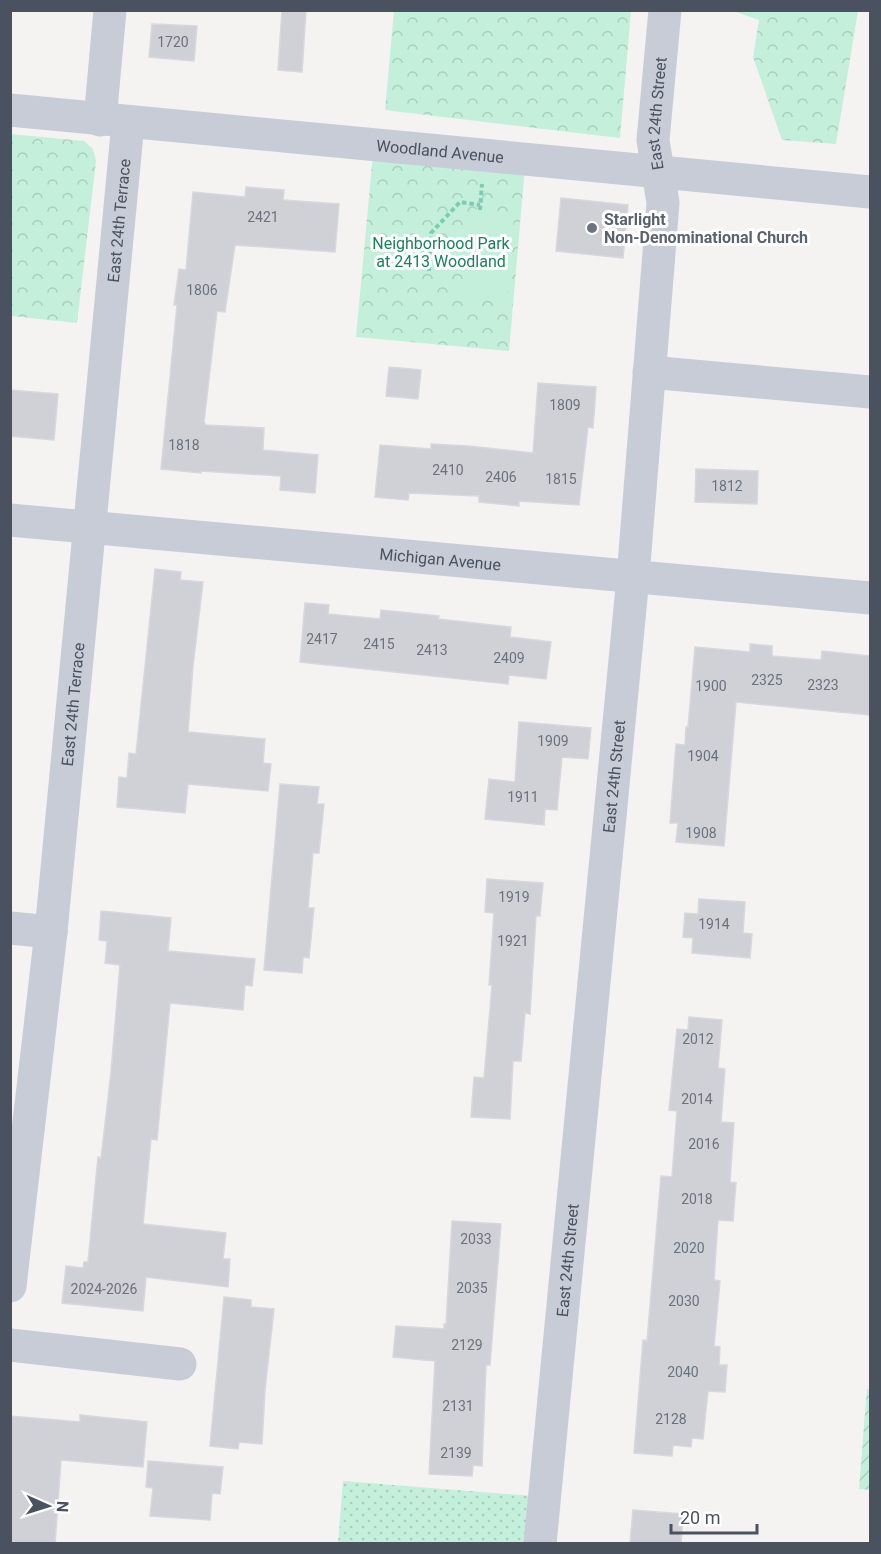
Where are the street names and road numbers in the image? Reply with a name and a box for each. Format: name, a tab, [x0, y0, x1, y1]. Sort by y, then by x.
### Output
street label: East 24th Street	[643, 56, 670, 171]
street label: Woodland Avenue	[375, 135, 505, 167]
street label: East 24th Terrace	[103, 158, 134, 283]
street label: Michigan Avenue	[379, 544, 502, 574]
street label: East 24th Terrace	[57, 642, 88, 767]
street label: East 24th Street	[599, 719, 629, 834]
street label: East 24th Street	[552, 1203, 582, 1318]

